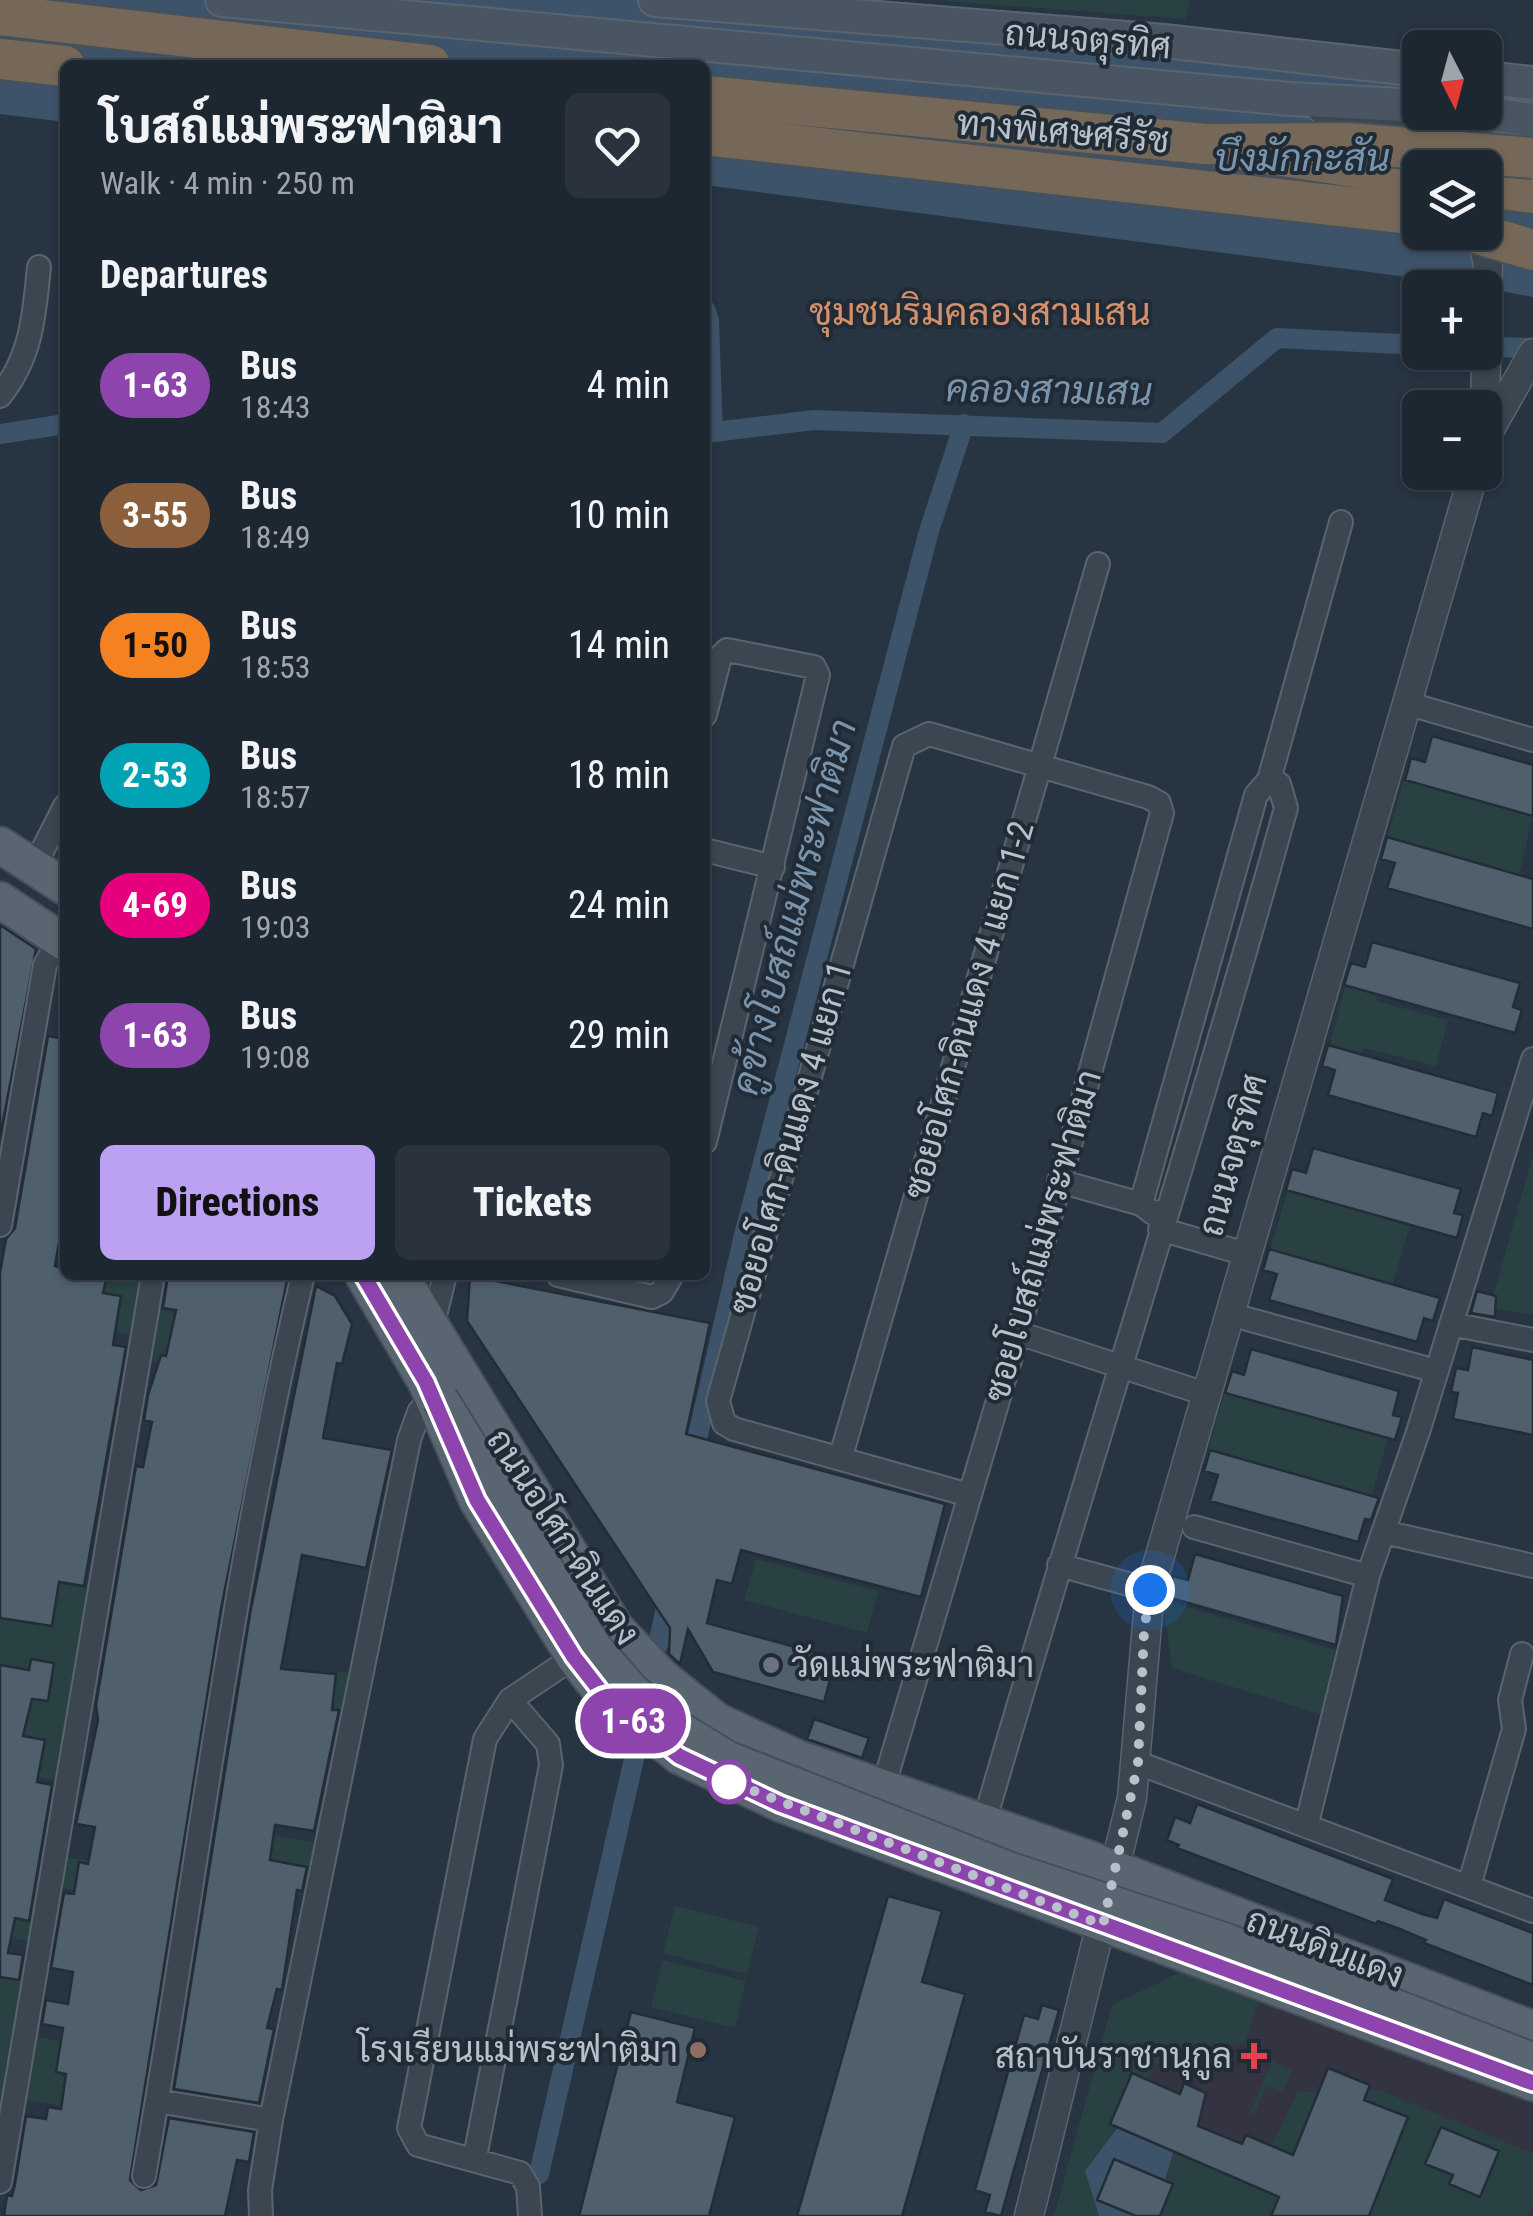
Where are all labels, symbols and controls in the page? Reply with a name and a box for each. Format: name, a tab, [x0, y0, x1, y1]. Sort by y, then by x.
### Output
street label: ถนนจตุรทิศ	[1003, 12, 1173, 71]
north arrow	[1402, 30, 1502, 130]
map controls	[1402, 30, 1502, 490]
button: heart	[565, 93, 670, 198]
text: โบสถ์แม่พระฟาติมา	[100, 98, 503, 155]
street label: ทางพิเศษศรีรัช	[955, 99, 1171, 162]
water label: บึงมักกะสัน	[1214, 135, 1390, 180]
button: layers	[1402, 150, 1502, 250]
text: Walk · 4 min · 250 m	[100, 164, 355, 202]
text: Departures	[100, 253, 268, 297]
button: +	[1402, 270, 1502, 370]
district label: ชุมชนริมคลองสามเสน	[809, 290, 1151, 337]
text: Bus	[240, 344, 297, 388]
text: 4 min	[587, 363, 670, 407]
text: 1-63	[122, 365, 188, 406]
water label: คลองสามเสน	[945, 366, 1153, 414]
text: 18:43	[240, 388, 311, 426]
button: −	[1402, 390, 1502, 490]
text: Bus	[240, 474, 297, 518]
text: 10 min	[568, 493, 670, 537]
text: 3-55	[122, 495, 188, 536]
text: 18:49	[240, 518, 311, 556]
text: Bus	[240, 604, 297, 648]
text: 14 min	[568, 623, 670, 667]
text: 1-50	[122, 625, 188, 666]
text: 18:53	[240, 648, 311, 686]
water label: คูข้างโบสถ์แม่พระฟาติมา	[721, 714, 868, 1100]
text: Bus	[240, 734, 297, 778]
text: 18 min	[568, 753, 670, 797]
text: 2-53	[122, 755, 188, 796]
text: 18:57	[240, 778, 311, 816]
street label: ซอยอโศก-ดินแดง 4 แยก 1-2	[893, 816, 1043, 1203]
text: Bus	[240, 864, 297, 908]
text: 24 min	[568, 883, 670, 927]
text: 4-69	[122, 885, 188, 926]
text: 19:03	[240, 908, 311, 946]
street label: ซอยอโศก-ดินแดง 4 แยก 1	[718, 956, 861, 1319]
text: Bus	[240, 994, 297, 1038]
text: 29 min	[568, 1013, 670, 1057]
text: 1-63	[122, 1015, 188, 1056]
text: 19:08	[240, 1038, 311, 1076]
street label: ซอยโบสถ์แม่พระฟาติมา	[973, 1065, 1110, 1407]
street label: ถนนจตุรทิศ	[1190, 1069, 1279, 1242]
button: Directions	[100, 1145, 375, 1260]
button: Tickets	[395, 1145, 670, 1260]
street label: ถนนอโศก-ดินแดง	[478, 1420, 650, 1652]
your location	[1125, 1565, 1175, 1615]
place label: วัดแม่พระฟาติมา	[791, 1644, 1034, 1686]
marker: วัดแม่พระฟาติมา	[760, 1654, 782, 1676]
line badge: 1-63	[563, 1688, 703, 1754]
text: 1-63	[600, 1701, 666, 1742]
unlabelled marker	[708, 1761, 750, 1803]
street label: ถนนดินแดง	[1241, 1899, 1409, 1997]
place label: โรงเรียนแม่พระฟาติมา	[355, 2027, 678, 2071]
place label: สถาบันราชานุกูล	[995, 2035, 1232, 2080]
marker: โรงเรียนแม่พระฟาติมา	[687, 2039, 709, 2061]
marker: สถาบันราชานุกูล	[1241, 2043, 1267, 2069]

